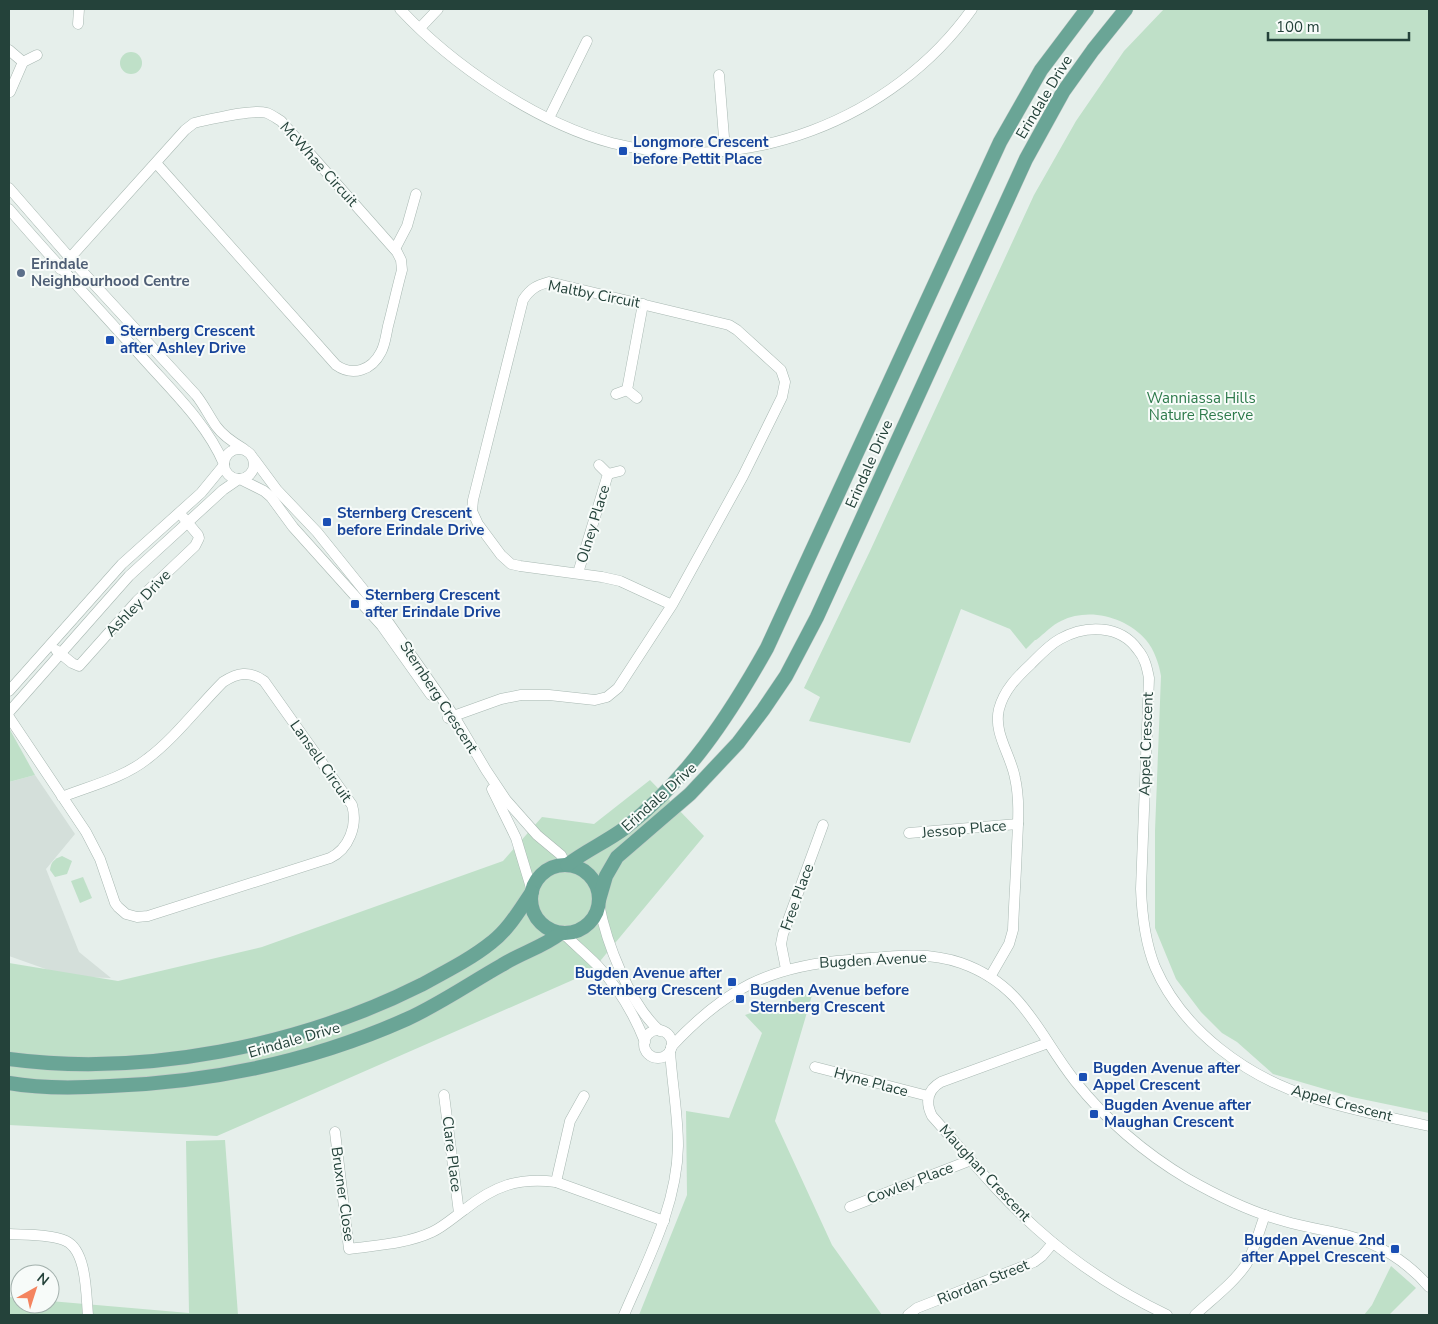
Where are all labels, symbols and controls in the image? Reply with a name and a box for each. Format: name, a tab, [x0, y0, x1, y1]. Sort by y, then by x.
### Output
scale bar	[1268, 10, 1409, 42]
text: 100 m	[1276, 17, 1320, 37]
street label: Erindale Drive	[1011, 51, 1077, 143]
street label: McWhae Circuit	[276, 117, 363, 211]
place label: Longmore Crescent before Pettit Place	[633, 132, 769, 169]
marker: Longmore Crescent before Pettit Place	[617, 145, 629, 157]
place label: Erindale Neighbourhood Centre	[31, 254, 190, 291]
marker: Erindale Neighbourhood Centre	[15, 267, 27, 279]
street label: Maltby Circuit	[546, 275, 643, 313]
place label: Sternberg Crescent after Ashley Drive	[120, 321, 255, 358]
marker: Sternberg Crescent after Ashley Drive	[104, 334, 116, 346]
park label: Wanniassa Hills Nature Reserve	[1146, 388, 1256, 425]
street label: Erindale Drive	[841, 417, 897, 511]
street label: Olney Place	[572, 483, 614, 565]
place label: Sternberg Crescent before Erindale Drive	[337, 503, 485, 540]
marker: Sternberg Crescent before Erindale Drive	[321, 516, 333, 528]
street label: Ashley Drive	[101, 565, 175, 641]
place label: Sternberg Crescent after Erindale Drive	[365, 585, 501, 622]
marker: Sternberg Crescent after Erindale Drive	[349, 598, 361, 610]
street label: Sternberg Crescent	[395, 637, 483, 758]
street label: Appel Crescent	[1134, 691, 1158, 796]
street label: Lansell Circuit	[285, 716, 357, 806]
street label: Erindale Drive	[617, 758, 701, 836]
street label: Jessop Place	[920, 815, 1007, 843]
street label: Free Place	[776, 861, 818, 933]
street label: Bugden Avenue	[819, 947, 927, 973]
place label: Bugden Avenue after Sternberg Crescent	[575, 963, 722, 1000]
marker: Bugden Avenue after Sternberg Crescent	[726, 976, 738, 988]
place label: Bugden Avenue before Sternberg Crescent	[750, 980, 909, 1017]
marker: Bugden Avenue before Sternberg Crescent	[734, 993, 746, 1005]
street label: Erindale Drive	[246, 1017, 342, 1063]
place label: Bugden Avenue after Appel Crescent	[1093, 1058, 1240, 1095]
street label: Hyne Place	[832, 1062, 910, 1102]
marker: Bugden Avenue after Appel Crescent	[1077, 1071, 1089, 1083]
street label: Appel Crescent	[1289, 1080, 1395, 1126]
place label: Bugden Avenue after Maughan Crescent	[1104, 1095, 1251, 1132]
marker: Bugden Avenue after Maughan Crescent	[1088, 1108, 1100, 1120]
street label: Clare Place	[437, 1115, 467, 1193]
street label: Maughan Crescent	[935, 1120, 1036, 1226]
street label: Bruxner Close	[326, 1145, 360, 1243]
street label: Cowley Place	[864, 1157, 956, 1209]
place label: Bugden Avenue 2nd after Appel Crescent	[1241, 1230, 1385, 1267]
marker: Bugden Avenue 2nd after Appel Crescent	[1389, 1243, 1401, 1255]
street label: Riordan Street	[934, 1254, 1032, 1309]
north arrow	[10, 1264, 60, 1314]
text: N	[33, 1269, 53, 1290]

